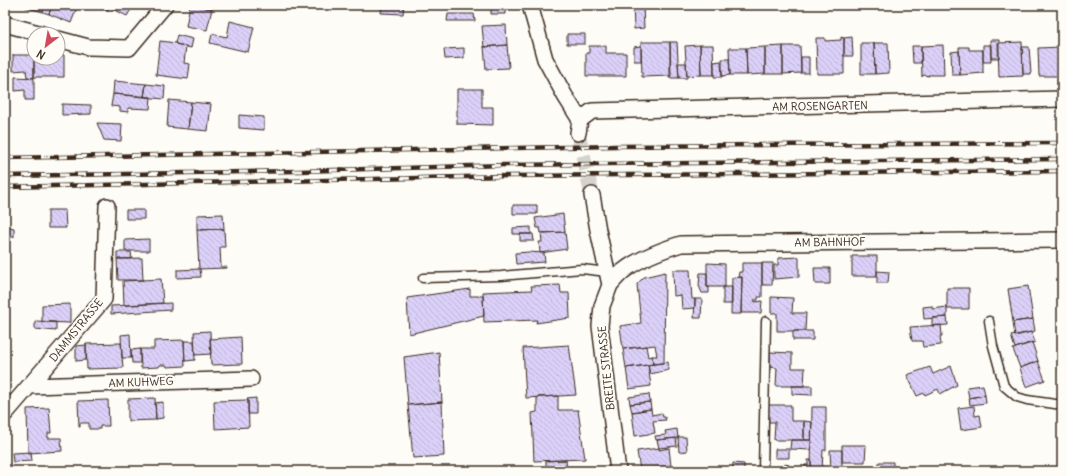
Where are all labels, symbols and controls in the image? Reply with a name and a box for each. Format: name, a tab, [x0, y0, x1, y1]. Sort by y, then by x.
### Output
north arrow	[26, 26, 66, 66]
text: N	[34, 47, 48, 63]
street label: AM ROSENGARTEN	[772, 98, 868, 114]
street label: AM BAHNHOF	[794, 234, 866, 250]
street label: DAMMSTRASSE	[46, 296, 106, 364]
street label: BREITE STRASSE	[595, 325, 617, 411]
street label: AM KUHWEG	[108, 374, 174, 390]

